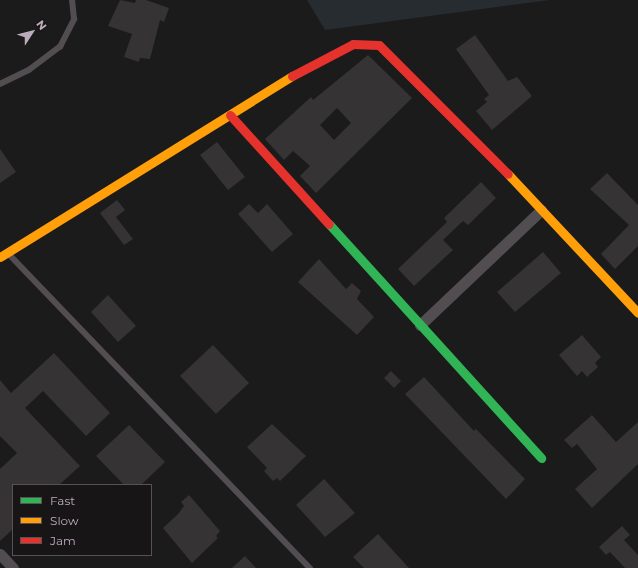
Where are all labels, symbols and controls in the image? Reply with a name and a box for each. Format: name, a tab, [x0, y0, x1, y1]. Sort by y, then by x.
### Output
north arrow	[12, 12, 52, 52]
text: N	[33, 17, 50, 33]
legend	[12, 484, 152, 556]
text: Fast	[50, 493, 75, 508]
text: Slow	[50, 513, 79, 528]
text: Jam	[50, 533, 76, 548]

